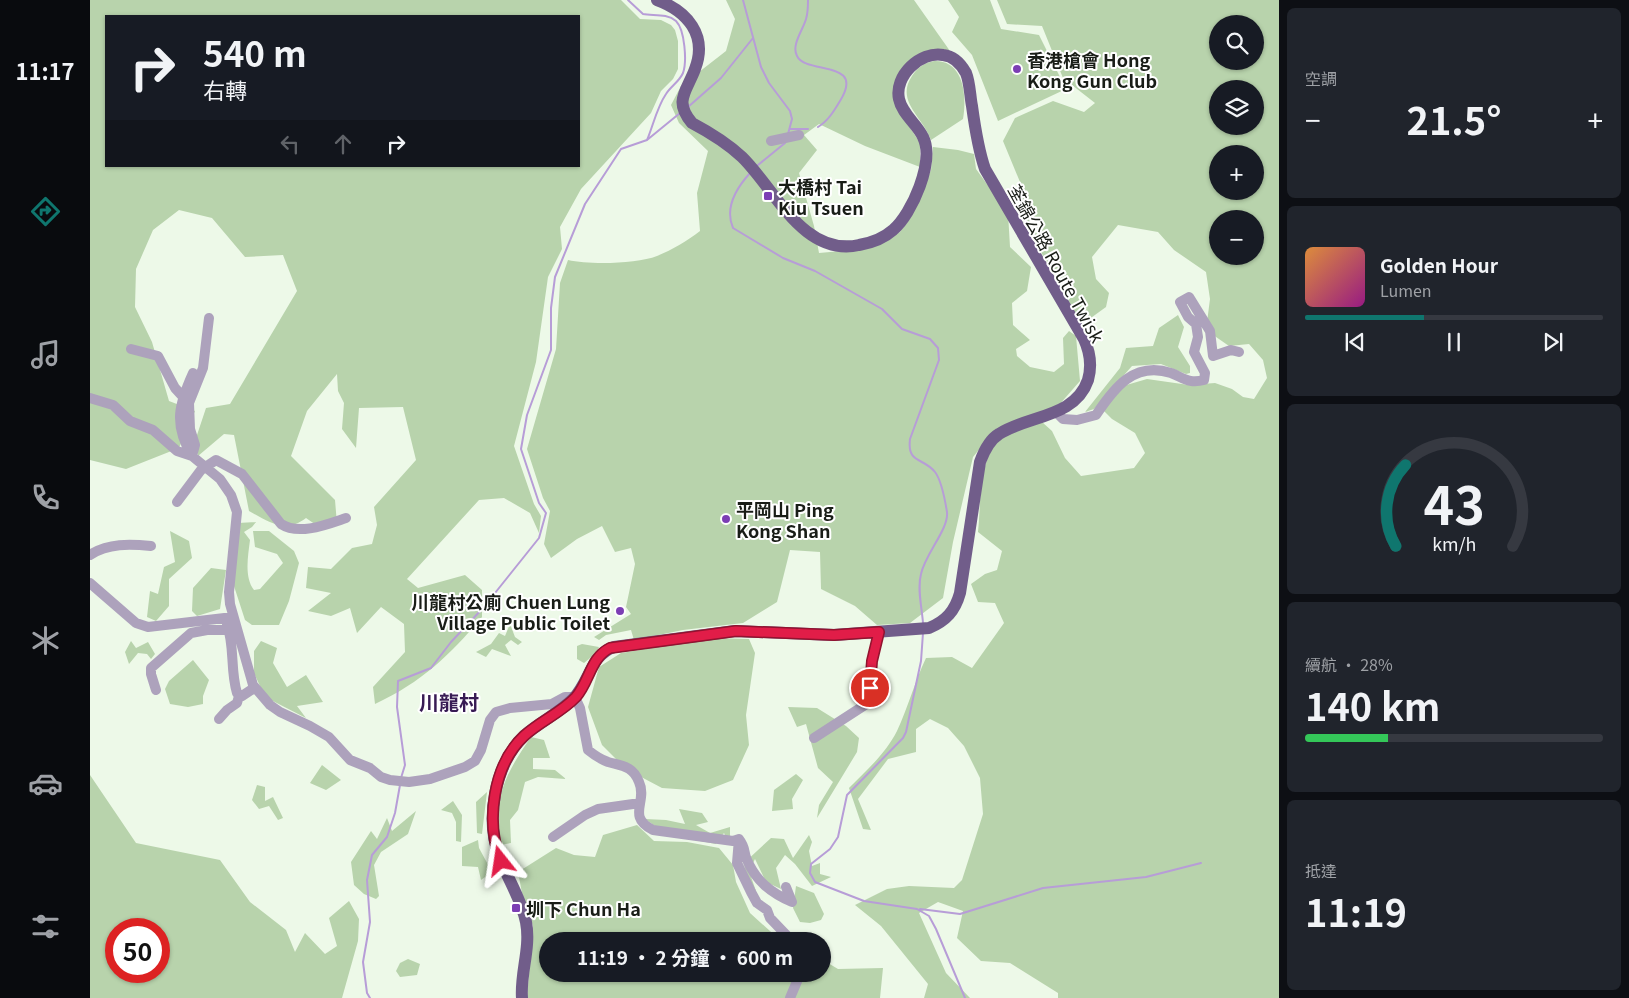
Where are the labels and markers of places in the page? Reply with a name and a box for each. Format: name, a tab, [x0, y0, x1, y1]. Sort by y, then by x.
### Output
place label: 香港槍會 Hong Kong Gun Club	[1027, 46, 1157, 93]
marker: 香港槍會 Hong Kong Gun Club	[1011, 63, 1023, 75]
place label: 大橋村 Tai Kiu Tsuen	[778, 173, 864, 220]
marker: 大橋村 Tai Kiu Tsuen	[762, 190, 774, 202]
place label: 平岡山 Ping Kong Shan	[736, 496, 834, 543]
marker: 平岡山 Ping Kong Shan	[720, 513, 732, 525]
place label: 川龍村公廁 Chuen Lung Village Public Toilet	[411, 588, 610, 635]
marker: 川龍村公廁 Chuen Lung Village Public Toilet	[614, 605, 626, 617]
pin	[849, 667, 891, 709]
place label: 圳下 Chun Ha	[526, 895, 641, 921]
marker: 圳下 Chun Ha	[510, 902, 522, 914]

